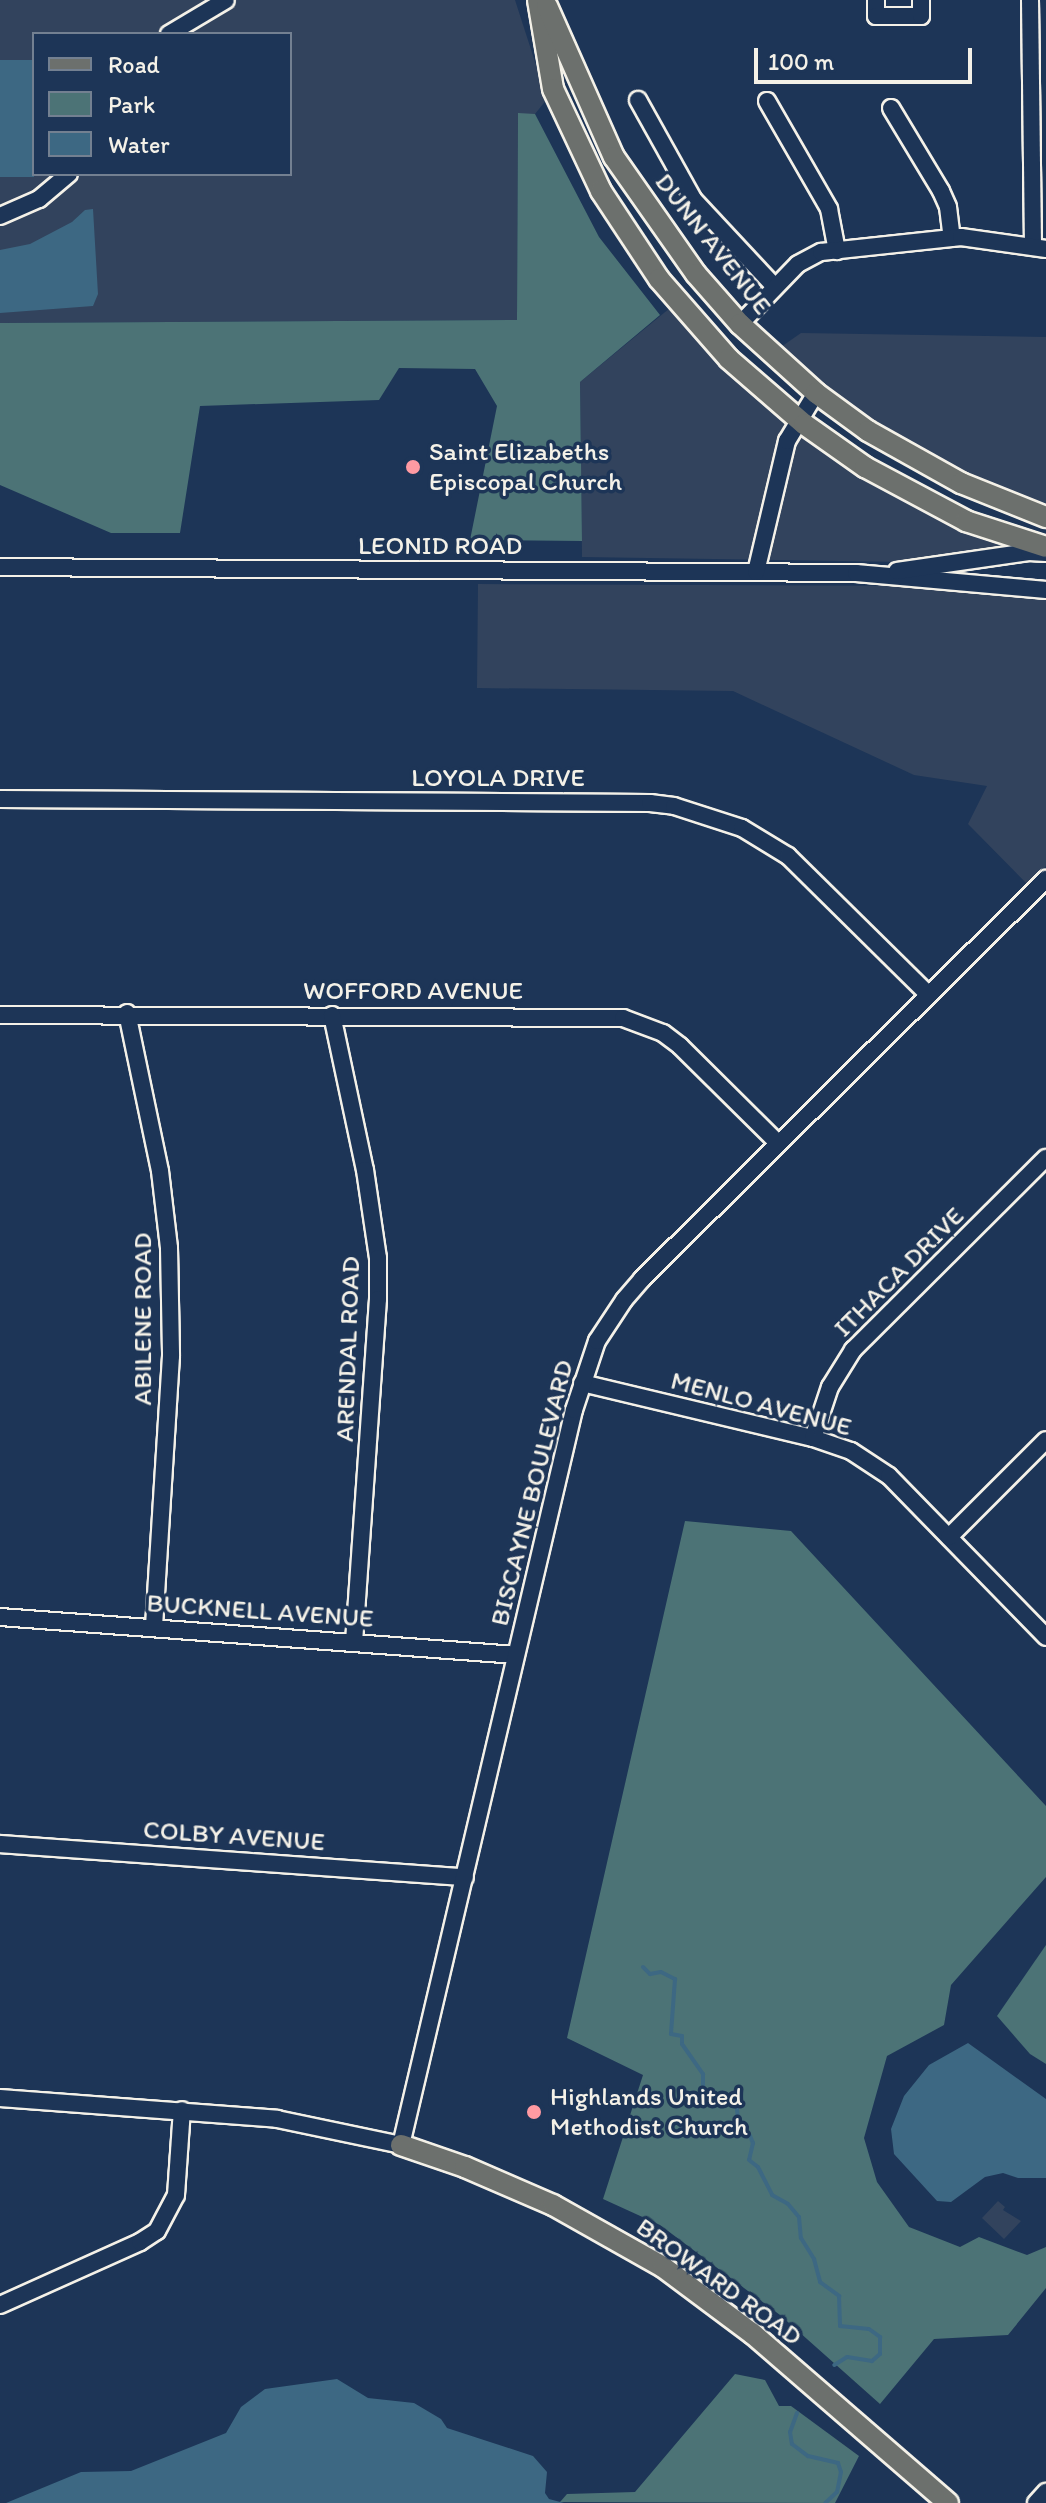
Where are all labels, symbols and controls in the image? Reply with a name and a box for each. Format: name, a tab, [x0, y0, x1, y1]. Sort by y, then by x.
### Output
legend	[32, 32, 292, 176]
scale bar	[758, 32, 976, 82]
text: 100 m	[768, 47, 834, 76]
text: Road	[108, 50, 160, 79]
text: Park	[108, 90, 155, 119]
text: Water	[108, 130, 170, 159]
street label: DUNN AVENUE	[648, 167, 778, 321]
place label: Saint Elizabeths Episcopal Church	[429, 436, 622, 498]
marker: Saint Elizabeths Episcopal Church	[404, 458, 422, 476]
street label: LEONID ROAD	[358, 530, 522, 562]
street label: LOYOLA DRIVE	[411, 762, 585, 794]
street label: WOFFORD AVENUE	[303, 975, 523, 1007]
street label: ITHACA DRIVE	[828, 1201, 970, 1343]
street label: ABILENE ROAD	[127, 1232, 159, 1406]
street label: ARENDAL ROAD	[329, 1256, 367, 1442]
street label: BISCAYNE BOULEVARD	[484, 1357, 580, 1629]
street label: MENLO AVENUE	[668, 1365, 854, 1443]
street label: BUCKNELL AVENUE	[146, 1588, 374, 1634]
street label: COLBY AVENUE	[143, 1814, 325, 1858]
place label: Highlands United Methodist Church	[550, 2081, 748, 2142]
marker: Highlands United Methodist Church	[525, 2103, 543, 2121]
street label: BROWARD ROAD	[630, 2212, 808, 2352]

